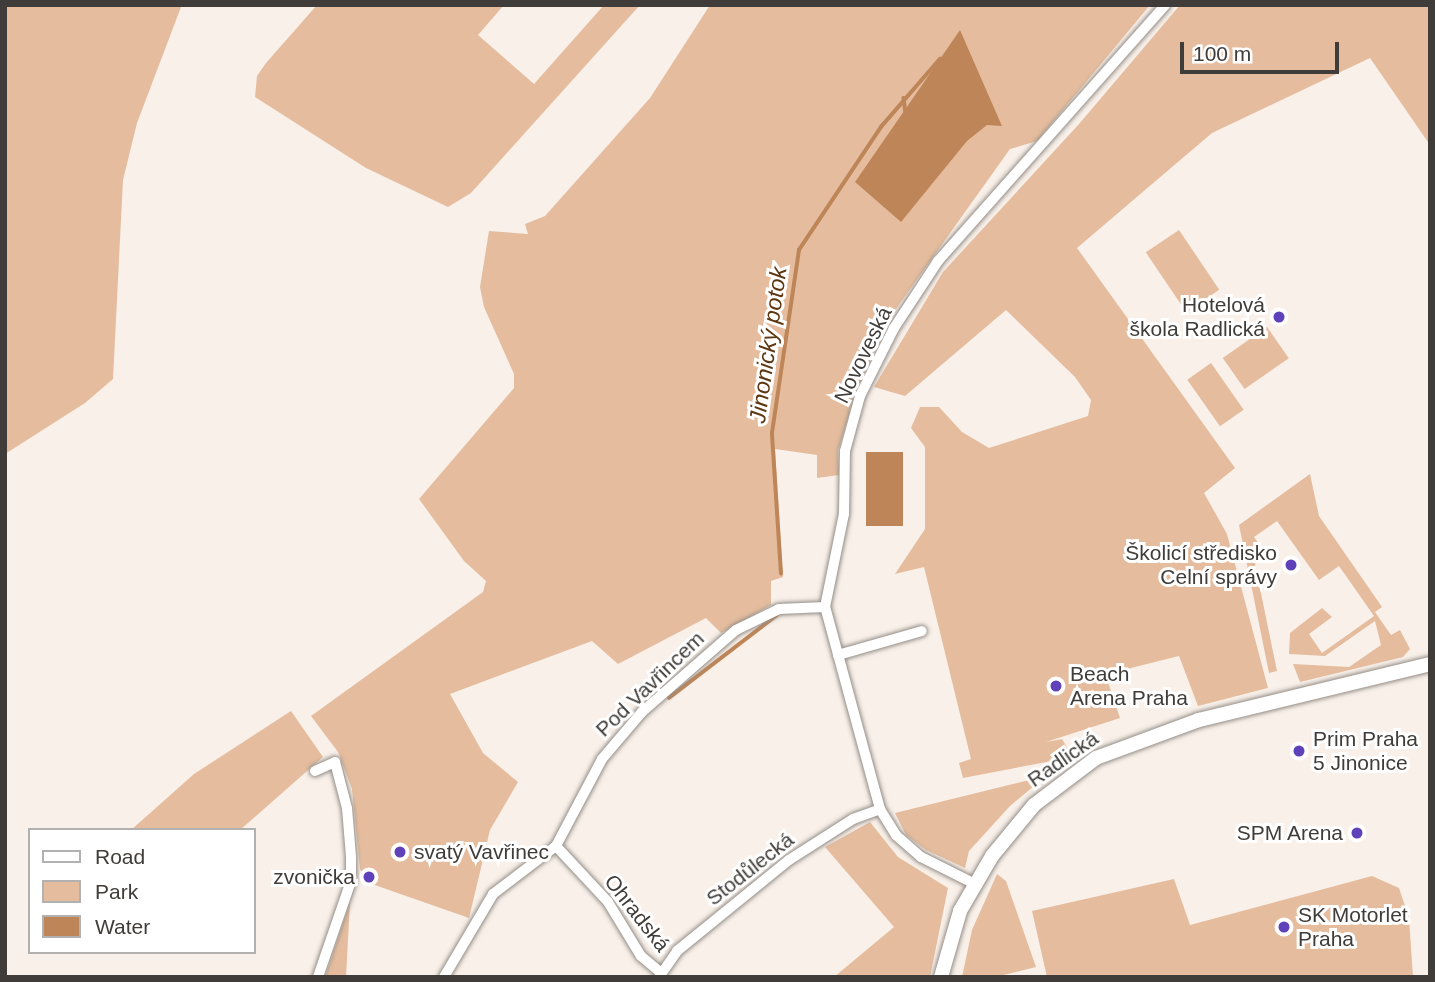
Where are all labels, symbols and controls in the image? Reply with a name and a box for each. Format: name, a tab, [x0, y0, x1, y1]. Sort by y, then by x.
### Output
scale bar	[1183, 28, 1342, 72]
text: 100 m	[1193, 42, 1251, 65]
water label: Jinonický potok	[743, 265, 793, 425]
place label: Hotelová škola Radlická	[1130, 292, 1265, 342]
street label: Novoveská	[829, 303, 897, 407]
marker: Hotelová škola Radlická	[1271, 309, 1287, 325]
place label: Školicí středisko Celní správy	[1125, 540, 1277, 590]
marker: Školicí středisko Celní správy	[1283, 557, 1299, 573]
street label: Pod Vavřincem	[591, 626, 709, 742]
place label: Beach Arena Praha	[1070, 661, 1188, 711]
marker: Beach Arena Praha	[1048, 678, 1064, 694]
street label: Radlická	[1023, 726, 1103, 792]
place label: Prim Praha 5 Jinonice	[1313, 726, 1418, 776]
marker: Prim Praha 5 Jinonice	[1291, 743, 1307, 759]
place label: SPM Arena	[1236, 820, 1343, 846]
marker: SPM Arena	[1349, 825, 1365, 841]
street label: Stodůlecká	[701, 827, 799, 911]
legend	[28, 828, 256, 954]
place label: svatý Vavřinec	[414, 839, 549, 865]
marker: svatý Vavřinec	[392, 844, 408, 860]
text: Road	[95, 845, 145, 868]
place label: zvonička	[273, 864, 355, 890]
marker: zvonička	[361, 869, 377, 885]
street label: Ohradská	[599, 869, 675, 957]
text: Park	[95, 880, 138, 903]
place label: SK Motorlet Praha	[1298, 902, 1408, 952]
text: Water	[95, 915, 150, 938]
marker: SK Motorlet Praha	[1276, 919, 1292, 935]

